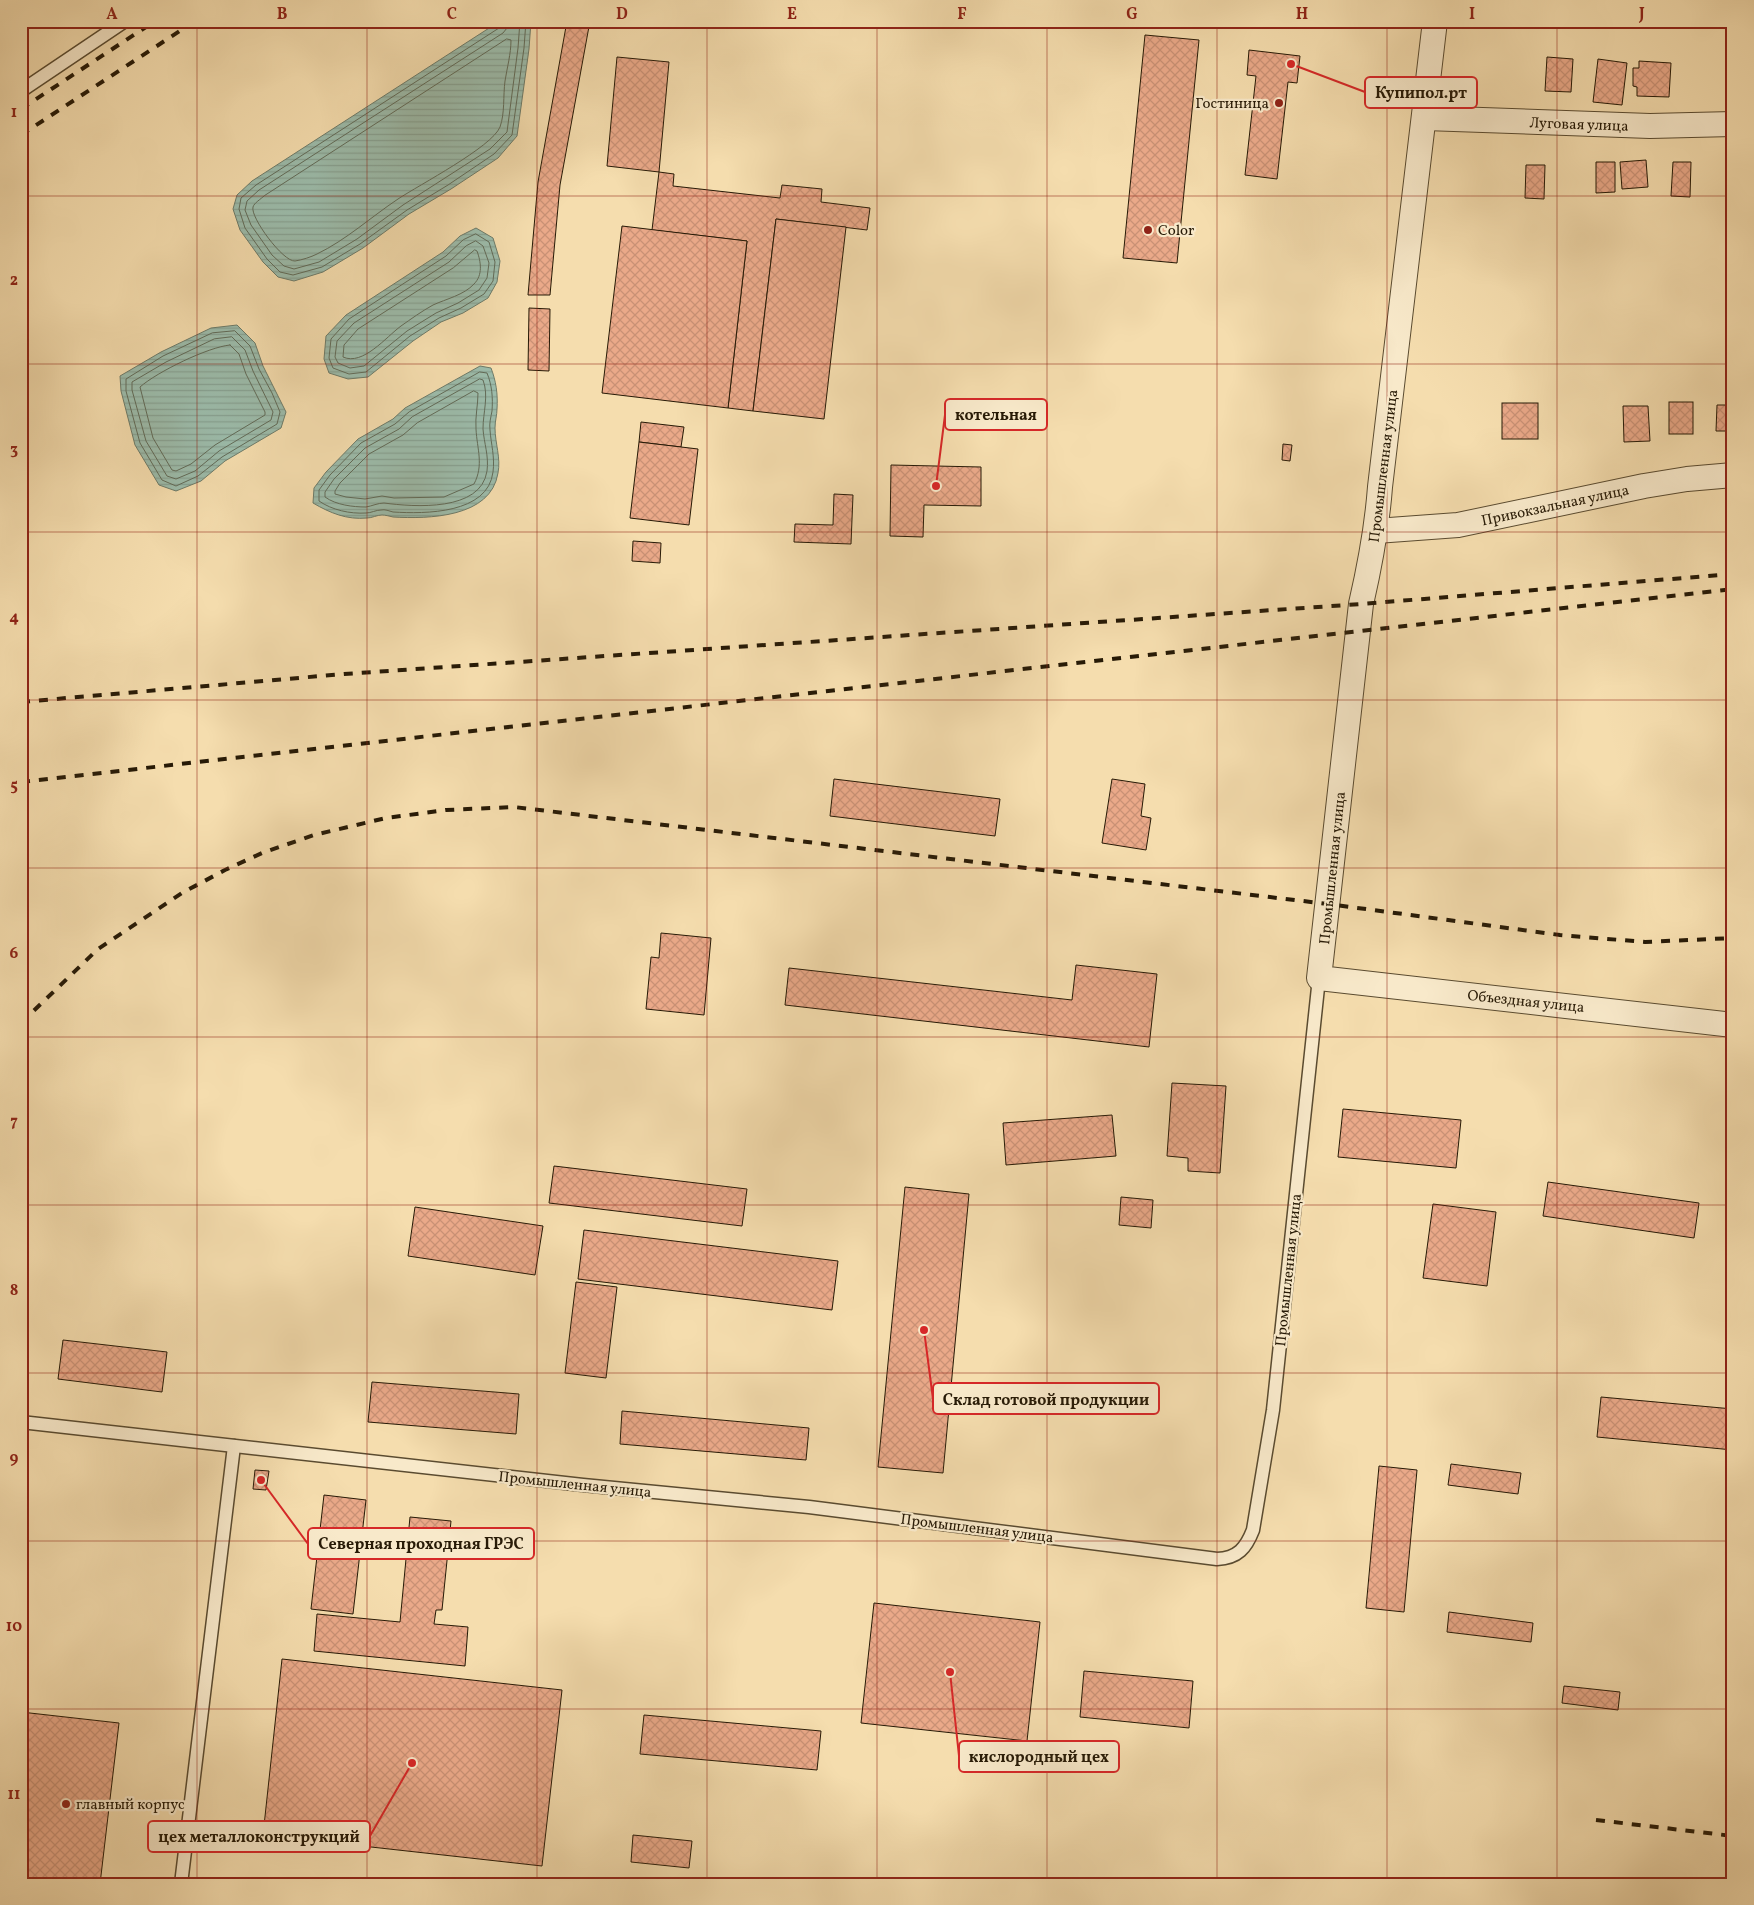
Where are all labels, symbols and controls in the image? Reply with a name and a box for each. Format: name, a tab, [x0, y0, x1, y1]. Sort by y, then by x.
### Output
text: A	[106, 4, 118, 26]
text: B	[277, 4, 288, 26]
text: C	[447, 4, 457, 26]
text: D	[616, 4, 628, 26]
text: E	[787, 4, 797, 26]
text: F	[957, 4, 967, 26]
text: G	[1126, 4, 1138, 26]
text: H	[1296, 4, 1308, 26]
text: I	[1469, 4, 1475, 26]
text: J	[1638, 4, 1645, 26]
callout: Купипол.рт	[1365, 77, 1477, 108]
text: Купипол.рт	[1375, 83, 1467, 105]
place label: Гостиница	[1195, 94, 1269, 115]
marker: Гостиница	[1273, 97, 1285, 109]
text: 1	[11, 102, 17, 124]
street label: Луговая улица	[1529, 113, 1629, 138]
place label: Color	[1158, 221, 1194, 242]
marker: Color	[1142, 224, 1154, 236]
text: 2	[10, 270, 18, 292]
street label: Промышленная улица	[1365, 388, 1404, 544]
callout: котельная	[945, 399, 1047, 430]
text: котельная	[955, 405, 1037, 427]
text: 3	[10, 439, 18, 461]
street label: Привокзальная улица	[1479, 481, 1631, 532]
text: 4	[9, 607, 19, 629]
text: 5	[10, 775, 18, 797]
street label: Промышленная улица	[1315, 790, 1352, 946]
text: 6	[10, 943, 19, 965]
street label: Объездная улица	[1466, 986, 1585, 1019]
text: 7	[10, 1111, 18, 1133]
street label: Промышленная улица	[1271, 1192, 1308, 1348]
text: 8	[10, 1280, 18, 1302]
callout: Склад готовой продукции	[933, 1383, 1159, 1414]
text: Склад готовой продукции	[943, 1390, 1149, 1412]
text: 9	[10, 1448, 19, 1470]
street label: Промышленная улица	[497, 1467, 653, 1504]
street label: Промышленная улица	[899, 1510, 1055, 1549]
callout: Северная проходная ГРЭС	[308, 1528, 534, 1559]
text: Северная проходная ГРЭС	[318, 1534, 524, 1556]
text: 10	[6, 1616, 22, 1638]
callout: кислородный цех	[959, 1741, 1119, 1772]
text: кислородный цех	[969, 1747, 1109, 1769]
text: 11	[8, 1784, 20, 1806]
place label: главный корпус	[76, 1795, 185, 1816]
marker: главный корпус	[60, 1798, 72, 1810]
callout: цех металлоконструкций	[148, 1821, 370, 1852]
text: цех металлоконструкций	[158, 1827, 360, 1849]

